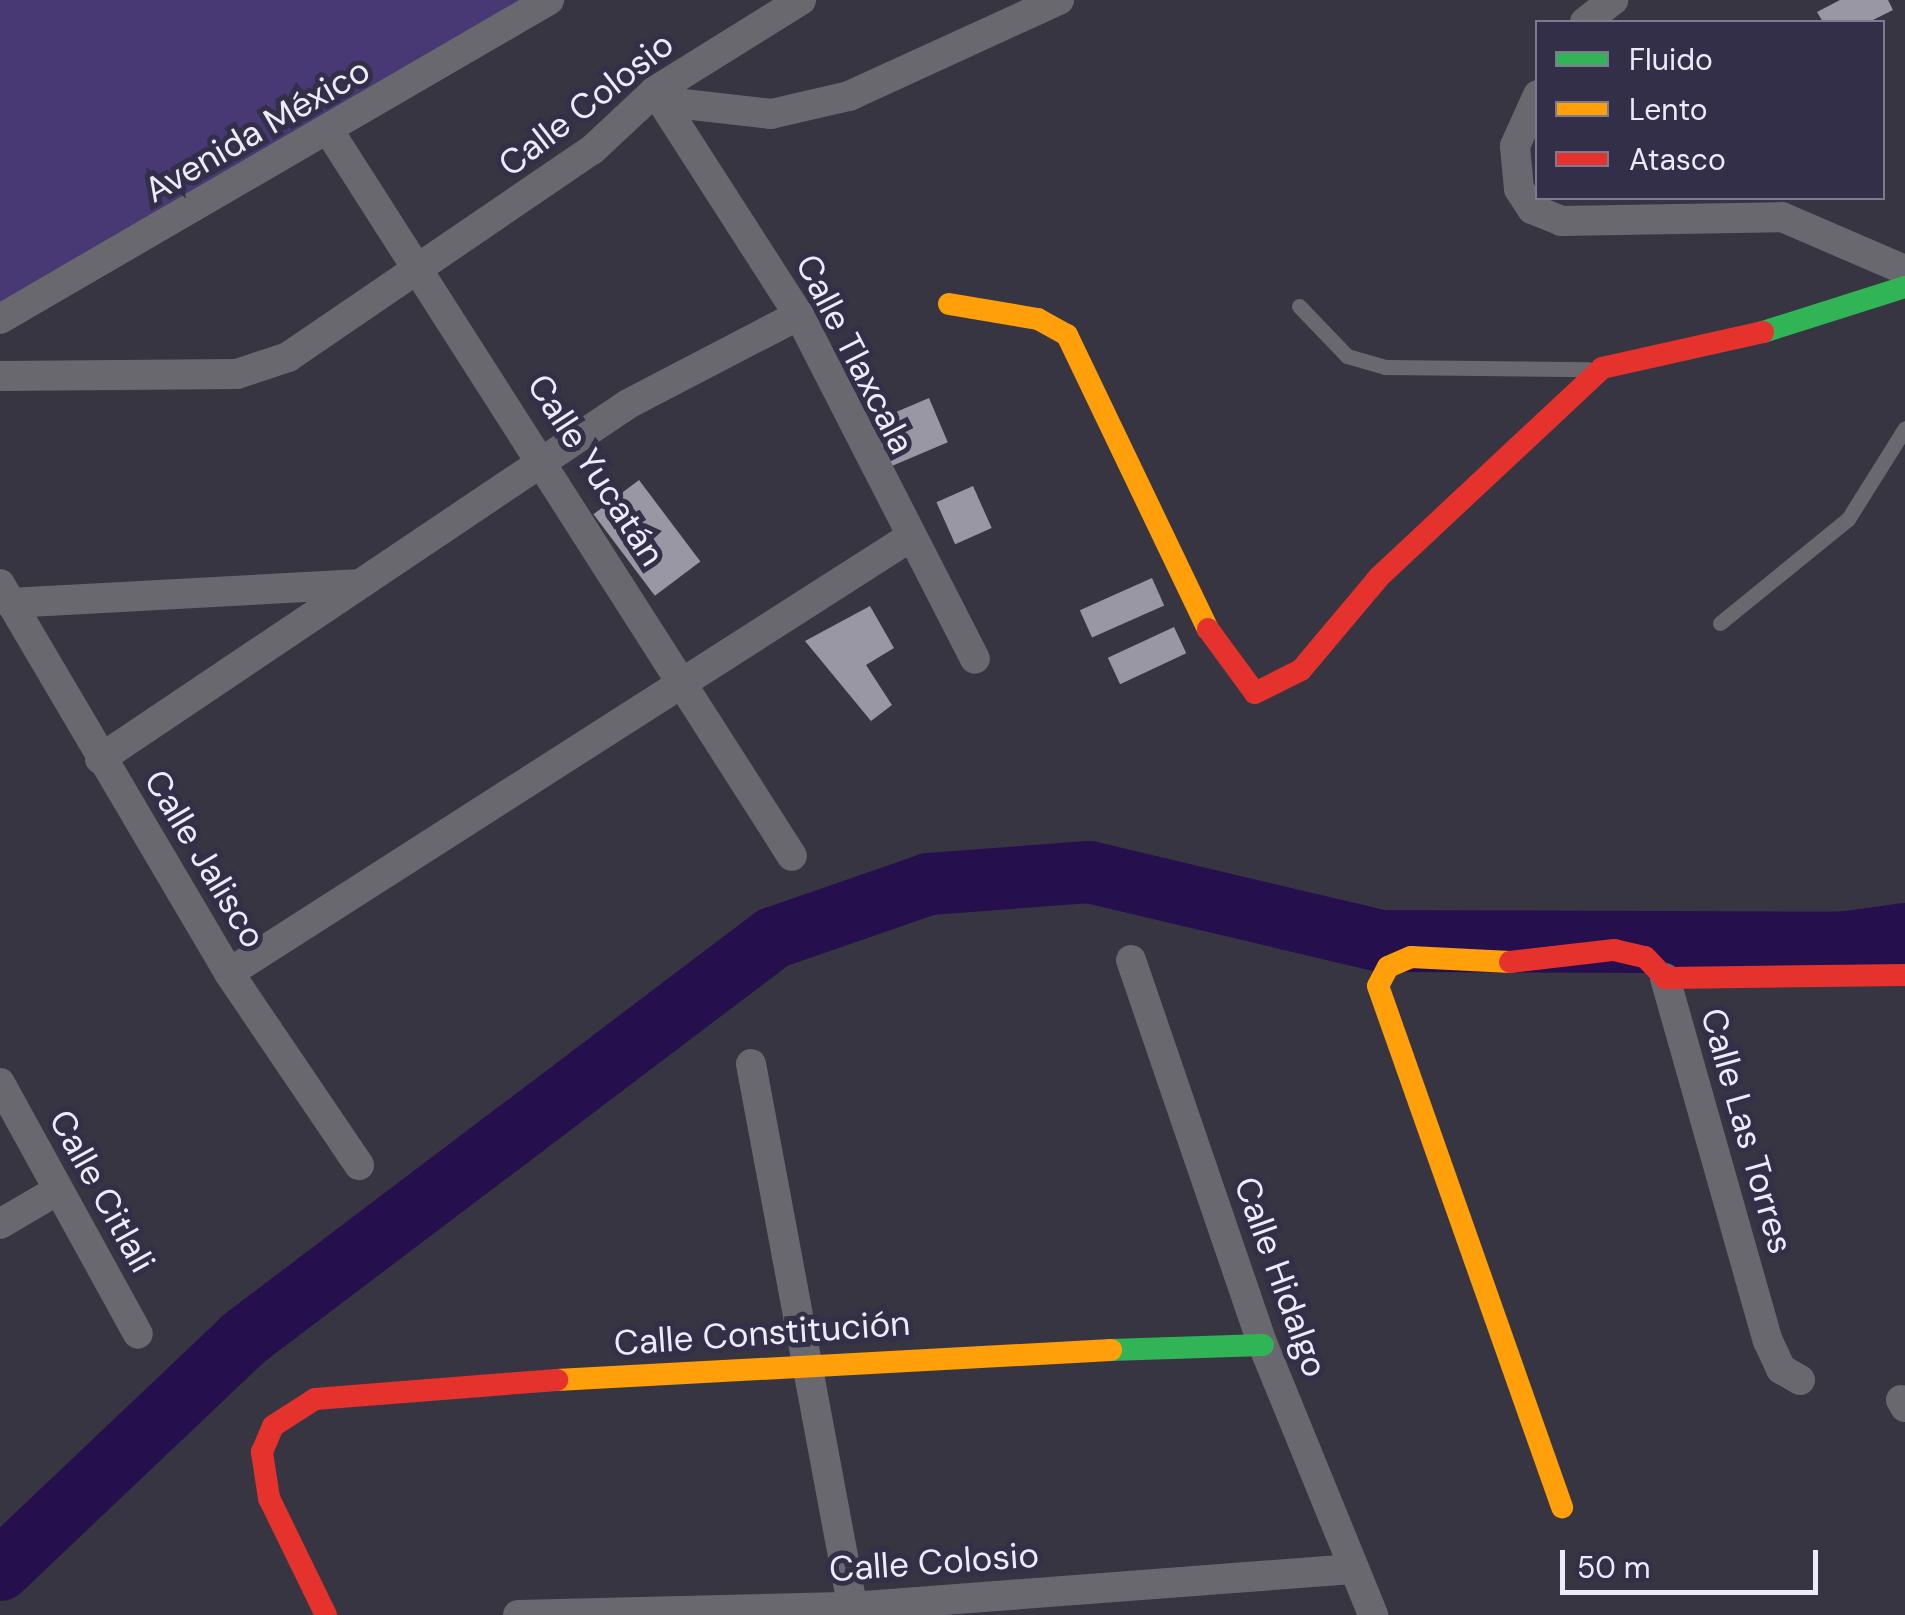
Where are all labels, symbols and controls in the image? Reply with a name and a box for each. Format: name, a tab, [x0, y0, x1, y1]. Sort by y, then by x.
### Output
legend	[1535, 20, 1885, 200]
street label: Calle Colosio	[490, 23, 682, 185]
text: Fluido	[1629, 40, 1713, 79]
street label: Avenida México	[137, 49, 377, 211]
text: Lento	[1629, 90, 1708, 129]
text: Atasco	[1629, 140, 1726, 179]
street label: Calle Tlaxcala	[787, 247, 923, 461]
street label: Calle Yucatán	[519, 366, 673, 574]
street label: Calle Jalisco	[135, 762, 275, 956]
street label: Calle Las Torres	[1692, 1004, 1802, 1258]
street label: Calle Citlali	[40, 1102, 164, 1280]
street label: Calle Hidalgo	[1225, 1171, 1337, 1383]
street label: Calle Constitución	[612, 1302, 912, 1364]
scale bar	[1565, 1530, 1822, 1592]
street label: Calle Colosio	[828, 1534, 1040, 1590]
text: 50 m	[1577, 1548, 1651, 1587]

